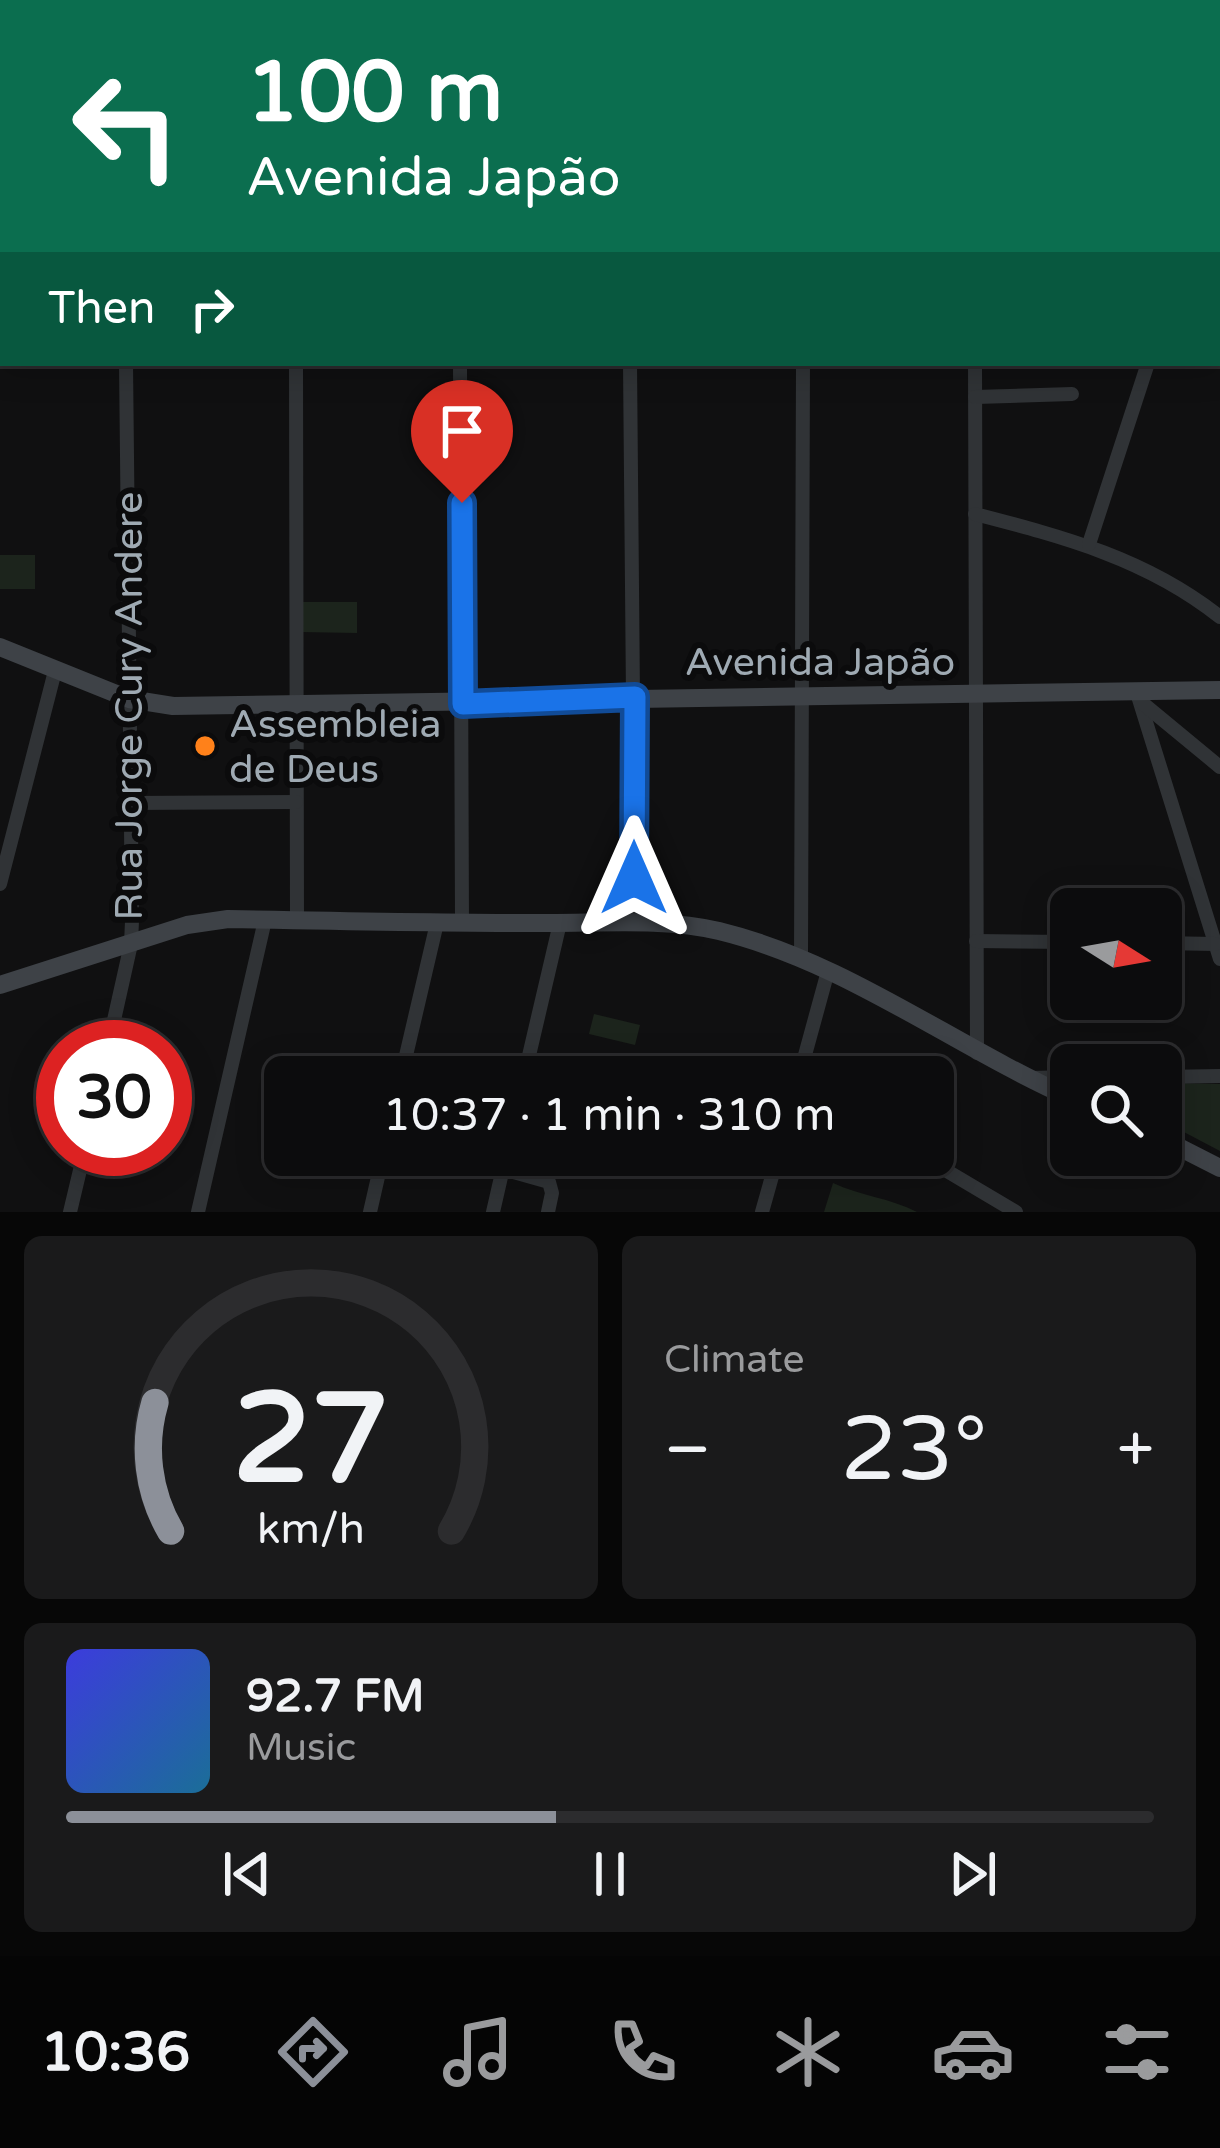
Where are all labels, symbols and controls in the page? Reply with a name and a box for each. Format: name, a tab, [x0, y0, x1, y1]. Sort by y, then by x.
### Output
text: 100 m	[246, 43, 503, 144]
icon: left	[48, 48, 204, 204]
text: Avenida Japão	[246, 145, 621, 210]
icon: right	[179, 276, 245, 342]
text: Then	[48, 282, 155, 336]
pin	[411, 380, 513, 503]
icon: arrive	[429, 398, 495, 464]
street label: Rua Jorge Cury Andere	[106, 492, 153, 920]
street label: Avenida Japão	[685, 639, 955, 686]
place label: Assembleia de Deus	[229, 701, 441, 793]
marker: Assembleia de Deus	[192, 733, 218, 759]
position arrow	[571, 815, 697, 941]
north arrow	[1050, 888, 1182, 1020]
map controls	[1050, 888, 1182, 1176]
speed limit sign: 30	[36, 1020, 192, 1176]
button: search	[1050, 1044, 1182, 1176]
text: 10:37 · 1 min · 310 m	[383, 1089, 835, 1143]
text: Climate	[664, 1336, 804, 1383]
text: 27	[233, 1365, 389, 1516]
text: 23°	[840, 1396, 987, 1505]
text: −	[664, 1410, 711, 1490]
text: +	[1117, 1410, 1154, 1490]
text: km/h	[257, 1503, 365, 1554]
text: 92.7 FM	[246, 1670, 425, 1724]
text: Music	[246, 1724, 356, 1771]
icon: previous	[214, 1841, 280, 1907]
icon: pause	[577, 1841, 643, 1907]
icon: next	[940, 1841, 1006, 1907]
icon: directions	[271, 2010, 355, 2094]
icon: music	[436, 2010, 520, 2094]
icon: phone	[601, 2010, 685, 2094]
icon: climate	[766, 2010, 850, 2094]
icon: car	[931, 2010, 1015, 2094]
icon: filters	[1095, 2010, 1179, 2094]
text: 10:36	[40, 2020, 190, 2085]

